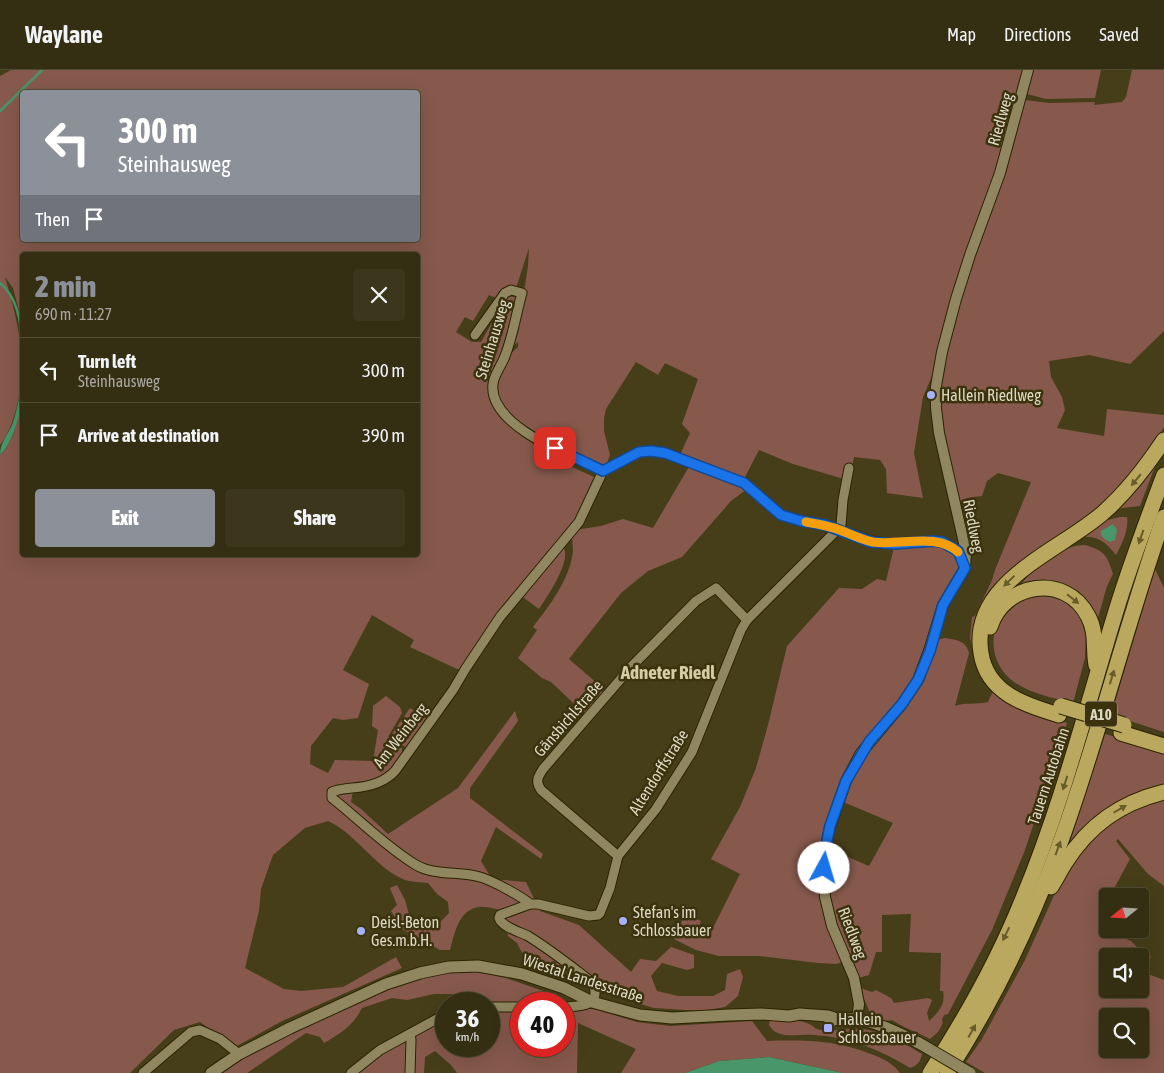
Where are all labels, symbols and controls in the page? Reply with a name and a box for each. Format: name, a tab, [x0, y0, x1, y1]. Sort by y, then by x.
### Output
text: Waylane	[25, 21, 103, 48]
text: Map	[947, 24, 976, 45]
text: Directions	[1004, 24, 1071, 45]
text: Saved	[1099, 24, 1139, 45]
street label: Riedlweg	[984, 90, 1017, 148]
icon: left	[35, 110, 100, 175]
text: 300 m	[118, 110, 197, 150]
text: Steinhausweg	[118, 151, 231, 177]
icon: arrive	[80, 205, 108, 233]
text: Then	[35, 208, 70, 230]
text: 2 min	[35, 269, 96, 303]
button: close	[353, 269, 405, 321]
street label: Steinhausweg	[471, 297, 514, 381]
text: 690 m · 11:27	[35, 305, 112, 323]
text: Turn left	[78, 350, 136, 372]
icon: left	[35, 356, 63, 384]
text: 300 m	[362, 359, 405, 381]
text: Steinhausweg	[78, 372, 160, 390]
place label: Hallein Riedlweg	[941, 386, 1041, 405]
marker: Hallein Riedlweg	[925, 389, 937, 401]
icon: arrive	[35, 421, 63, 449]
text: Arrive at destination	[78, 424, 219, 446]
text: 390 m	[362, 424, 405, 446]
pin	[534, 427, 576, 469]
icon: arrive	[541, 434, 569, 462]
one-way arrow	[1131, 474, 1142, 486]
button: Exit	[35, 489, 215, 547]
button: Share	[225, 489, 405, 547]
street label: Riedlweg	[959, 498, 988, 555]
one-way arrow	[1136, 530, 1144, 545]
one-way arrow	[1004, 575, 1016, 587]
one-way arrow	[1066, 594, 1080, 604]
district label: Adneter Riedl	[620, 661, 716, 683]
one-way arrow	[1109, 669, 1117, 684]
street label: Gänsbichlstraße	[530, 676, 606, 760]
street label: Am Weinberg	[369, 699, 432, 772]
road number: A10	[1085, 702, 1117, 726]
street label: Tauern Autobahn	[1024, 725, 1072, 827]
street label: Altendorffstraße	[625, 726, 691, 818]
one-way arrow	[1061, 776, 1069, 791]
one-way arrow	[1114, 804, 1127, 813]
position arrow	[797, 841, 849, 893]
one-way arrow	[1055, 841, 1062, 856]
north arrow	[1099, 888, 1149, 938]
map controls	[1099, 888, 1149, 1058]
place label: Stefan's im Schlossbauer	[633, 903, 711, 939]
street label: Riedlweg	[834, 905, 871, 962]
place label: Deisl-Beton Ges.m.b.H.	[371, 913, 439, 949]
marker: Stefan's im Schlossbauer	[617, 915, 629, 927]
marker: Deisl-Beton Ges.m.b.H.	[355, 925, 367, 937]
one-way arrow	[1002, 927, 1010, 942]
button: sound	[1099, 948, 1149, 998]
street label: Wiestal Landesstraße	[521, 950, 645, 1006]
speed limit sign: 40	[510, 992, 575, 1057]
text: 36	[456, 1004, 479, 1032]
button: search	[1099, 1008, 1149, 1058]
place label: Hallein Schlossbauer	[838, 1010, 916, 1046]
marker: Hallein Schlossbauer	[822, 1022, 834, 1034]
one-way arrow	[968, 1025, 977, 1038]
text: km/h	[456, 1030, 479, 1044]

